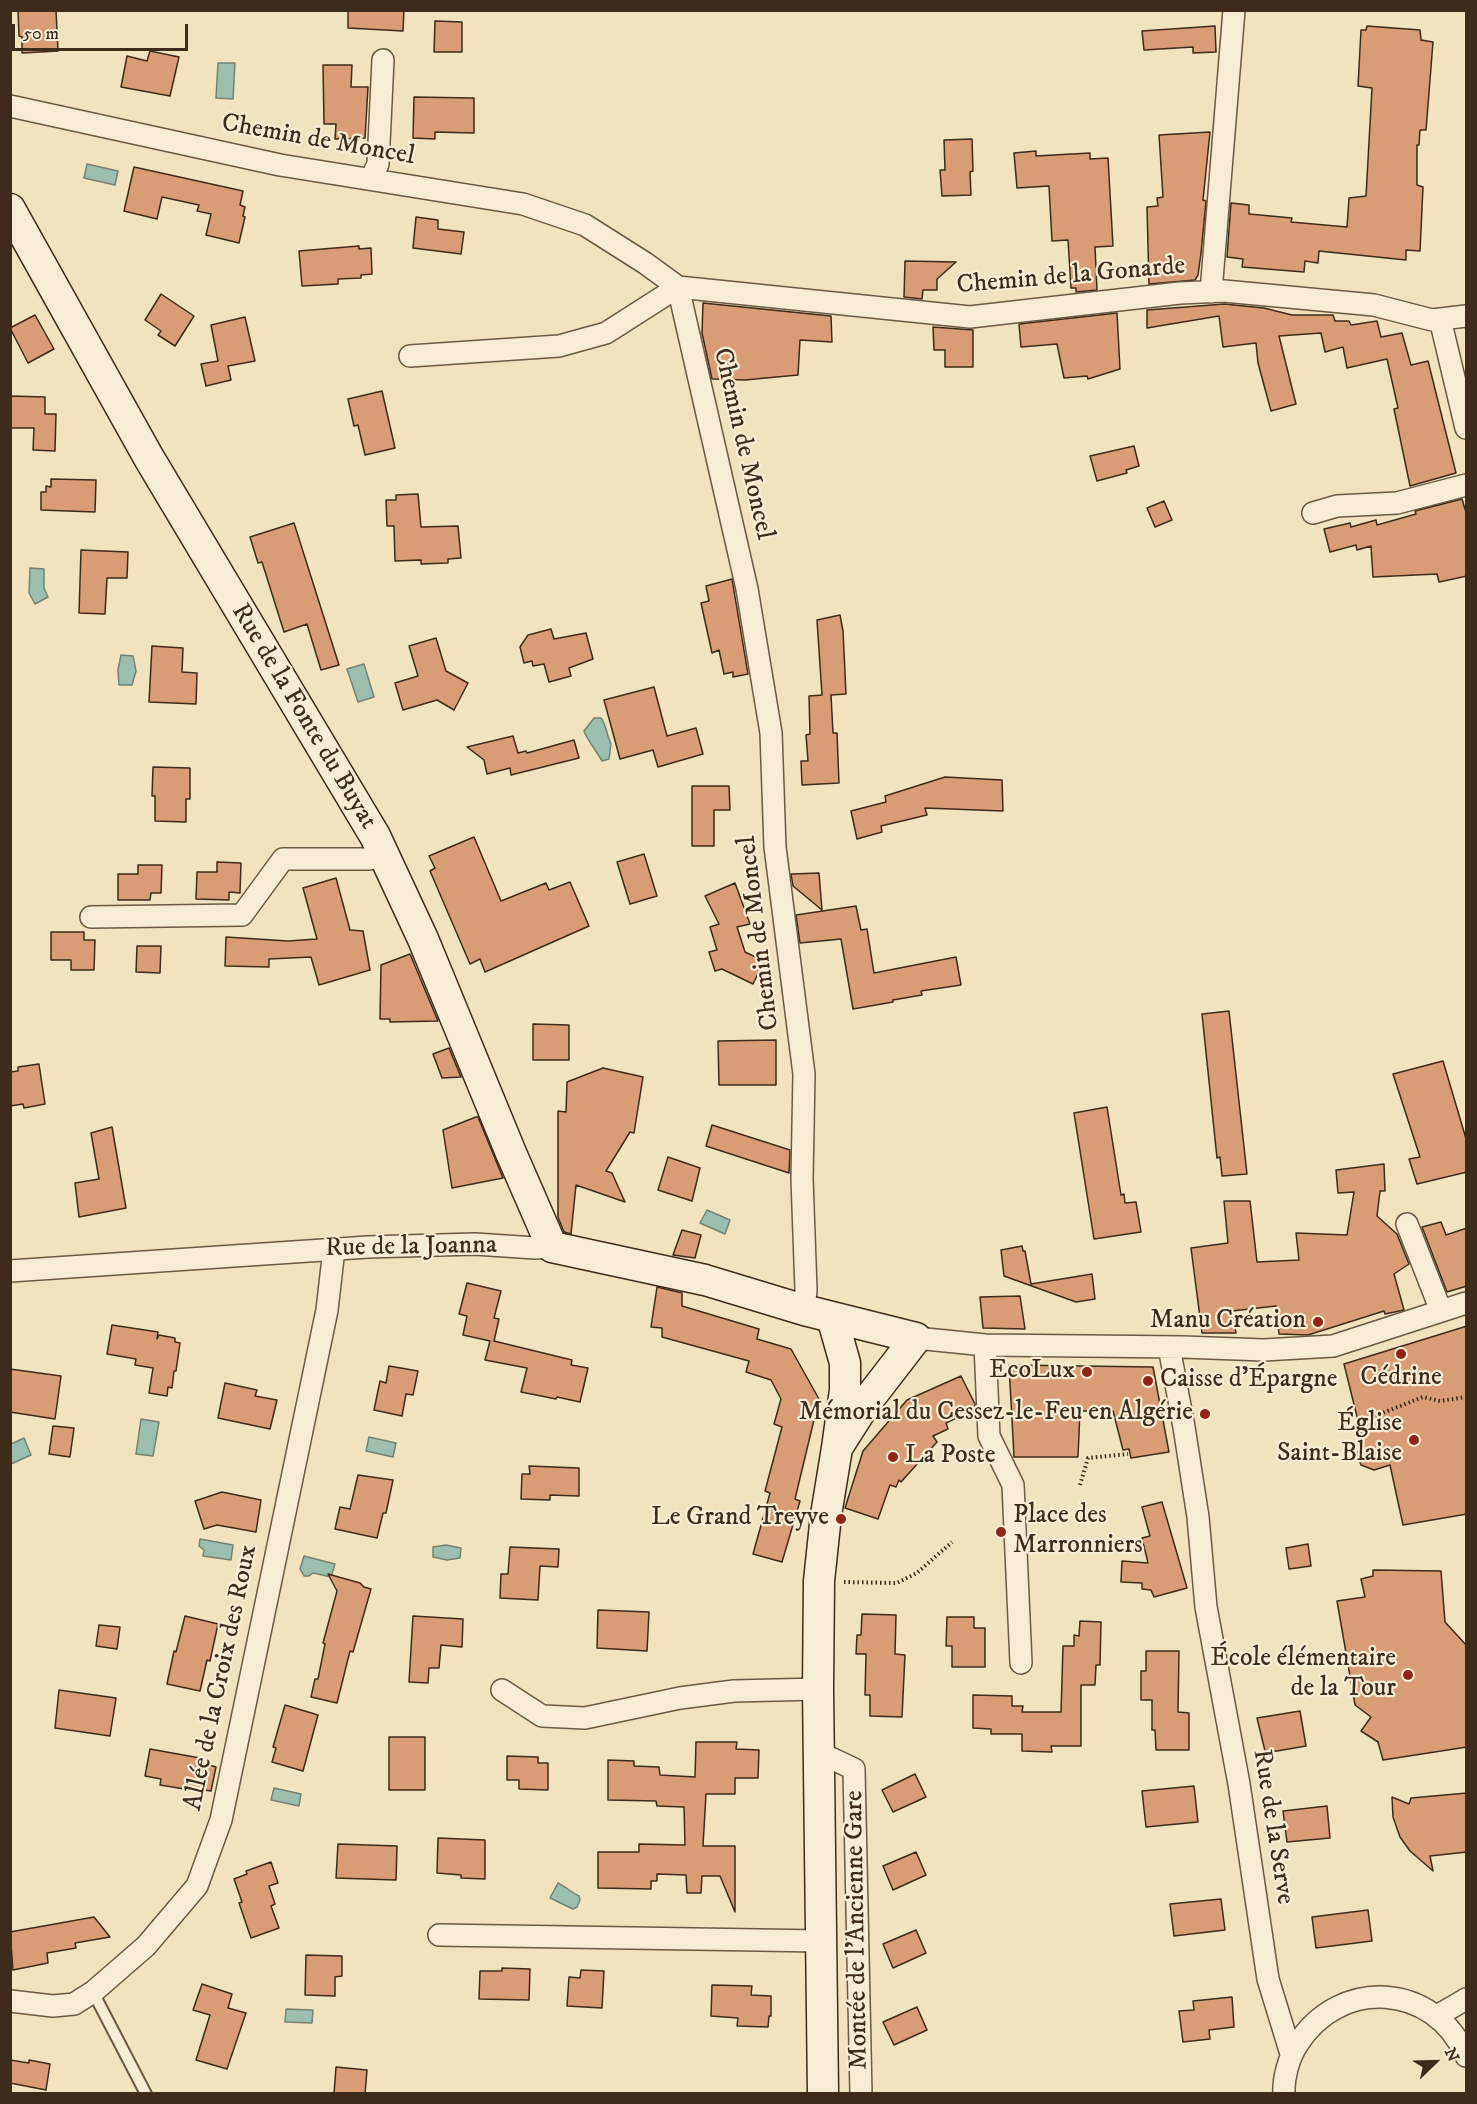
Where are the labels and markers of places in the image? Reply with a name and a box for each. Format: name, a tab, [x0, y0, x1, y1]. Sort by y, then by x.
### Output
place label: Manu Création	[1150, 1306, 1306, 1338]
marker: Manu Création	[1311, 1315, 1325, 1329]
marker: Cédrine	[1394, 1347, 1408, 1361]
place label: EcoLux	[989, 1356, 1075, 1388]
place label: Cédrine	[1360, 1363, 1442, 1395]
marker: EcoLux	[1080, 1365, 1094, 1379]
place label: Caisse d'Épargne	[1160, 1365, 1337, 1397]
marker: Caisse d'Épargne	[1141, 1374, 1155, 1388]
place label: Mémorial du Cessez-le-Feu en Algérie	[799, 1398, 1193, 1430]
marker: Mémorial du Cessez-le-Feu en Algérie	[1198, 1407, 1212, 1421]
place label: Église Saint-Blaise	[1277, 1409, 1402, 1470]
marker: Église Saint-Blaise	[1407, 1433, 1421, 1447]
place label: La Poste	[905, 1441, 995, 1473]
marker: La Poste	[886, 1450, 900, 1464]
place label: Place des Marronniers	[1013, 1501, 1143, 1562]
place label: Le Grand Treyve	[651, 1503, 829, 1535]
marker: Le Grand Treyve	[834, 1512, 848, 1526]
marker: Place des Marronniers	[994, 1525, 1008, 1539]
place label: École élémentaire de la Tour	[1210, 1644, 1396, 1706]
marker: École élémentaire de la Tour	[1401, 1668, 1415, 1682]

